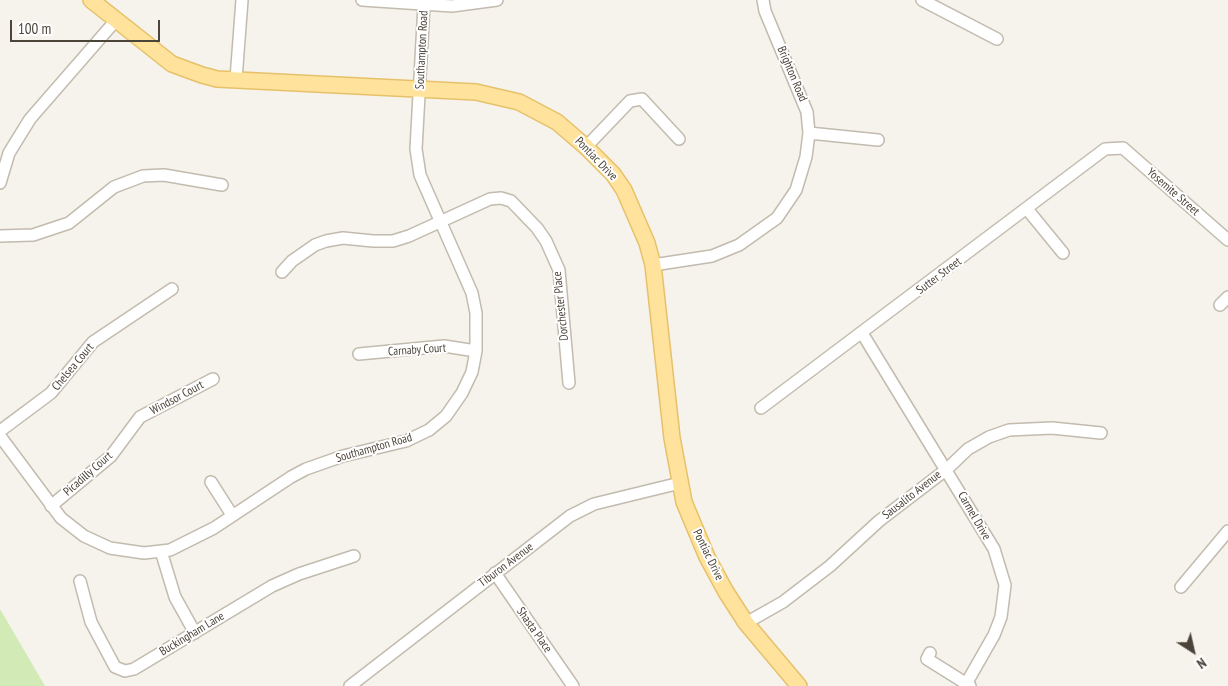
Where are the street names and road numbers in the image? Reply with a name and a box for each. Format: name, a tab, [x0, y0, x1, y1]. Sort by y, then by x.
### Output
street label: Southampton Road	[413, 10, 431, 90]
street label: Brighton Road	[774, 44, 810, 104]
street label: Pontiac Drive	[572, 134, 620, 184]
street label: Yosemite Street	[1144, 165, 1202, 219]
street label: Sutter Street	[914, 254, 964, 298]
street label: Dorchester Place	[550, 271, 572, 341]
street label: Chelsea Court	[49, 340, 97, 394]
street label: Carnaby Court	[388, 341, 446, 359]
street label: Windsor Court	[148, 378, 206, 418]
street label: Southampton Road	[334, 430, 414, 466]
street label: Picadilly Court	[61, 449, 115, 499]
street label: Sausalito Avenue	[880, 468, 944, 522]
street label: Carmel Drive	[954, 489, 994, 543]
street label: Pontiac Drive	[690, 527, 726, 583]
street label: Tiburon Avenue	[476, 540, 536, 590]
street label: Shasta Place	[513, 605, 555, 655]
street label: Buckingham Lane	[157, 609, 227, 659]

